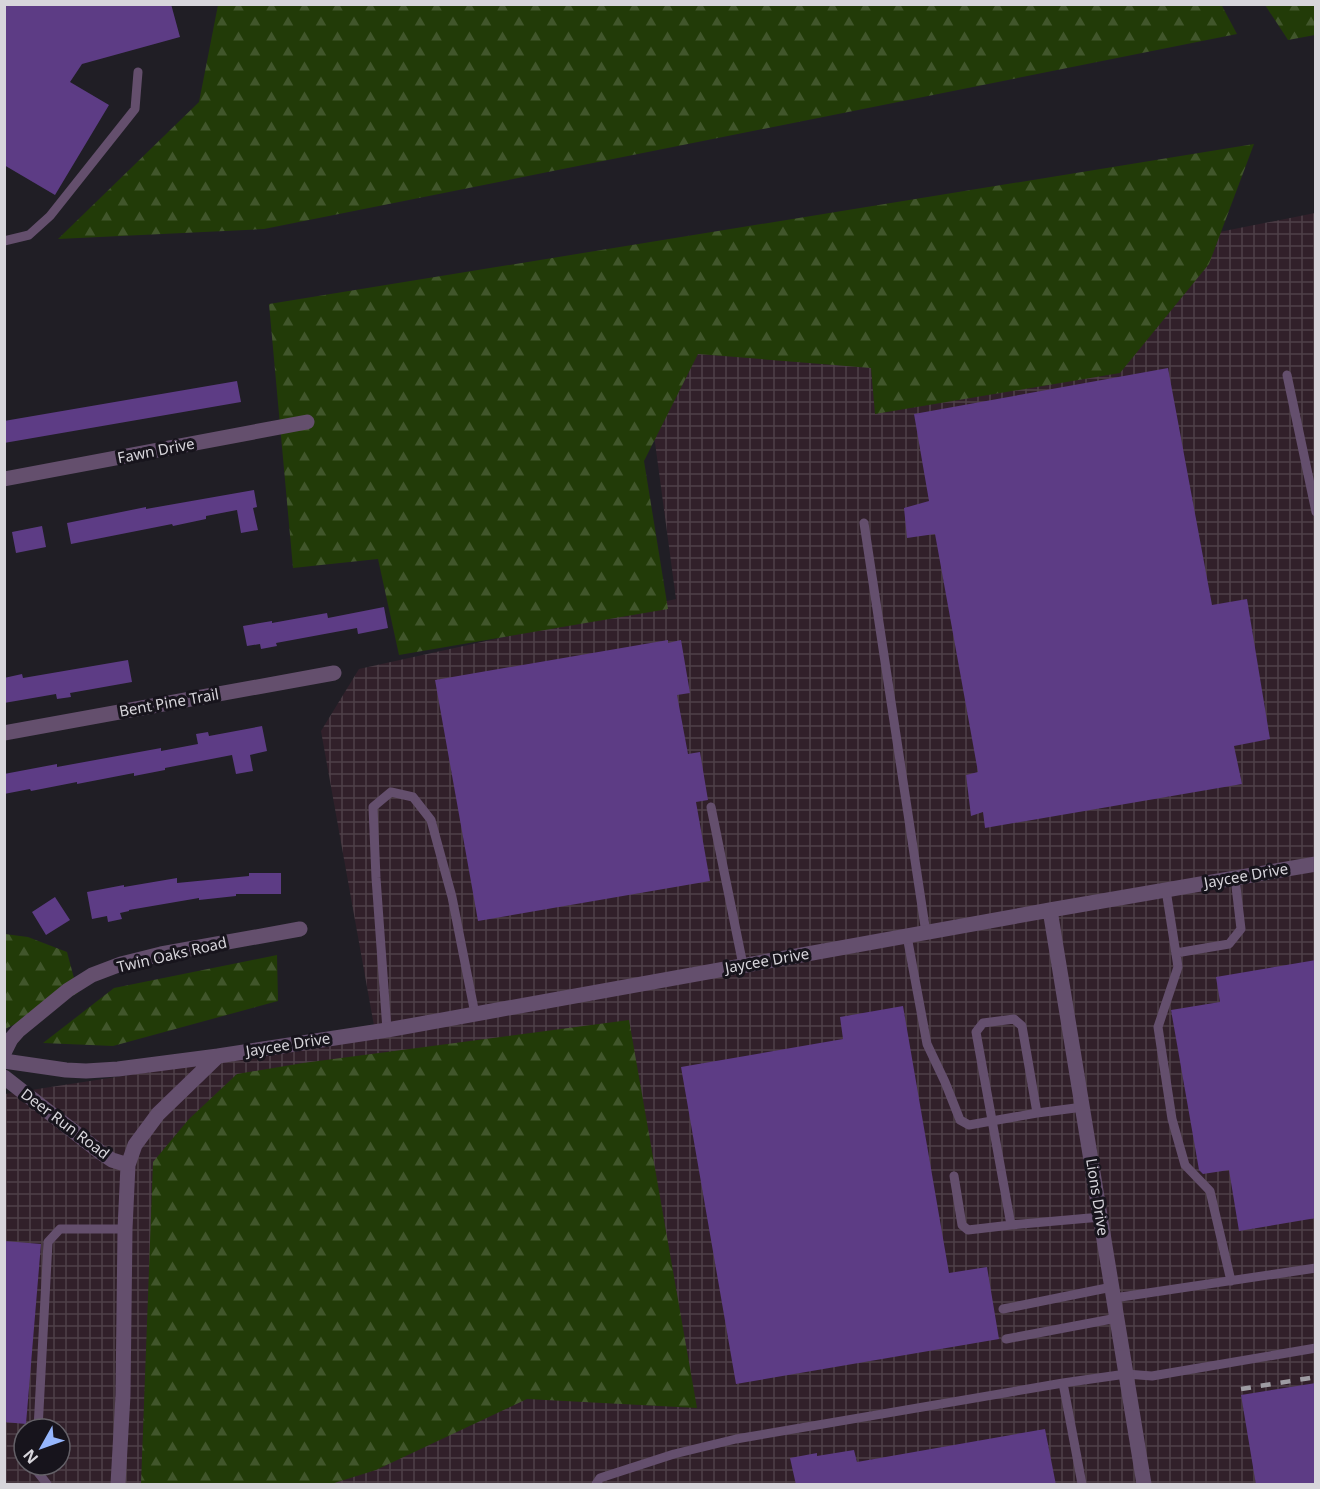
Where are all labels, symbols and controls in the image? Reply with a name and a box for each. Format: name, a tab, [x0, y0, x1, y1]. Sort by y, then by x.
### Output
street label: Fawn Drive	[115, 433, 196, 467]
street label: Bent Pine Trail	[117, 683, 220, 721]
street label: Jaycee Drive	[1200, 858, 1290, 893]
street label: Twin Oaks Road	[115, 932, 229, 976]
street label: Jaycee Drive	[721, 943, 811, 978]
street label: Jaycee Drive	[242, 1027, 332, 1061]
street label: Deer Run Road	[17, 1083, 114, 1163]
street label: Lions Drive	[1082, 1157, 1114, 1237]
north arrow	[12, 1417, 72, 1477]
text: N	[18, 1445, 43, 1469]

